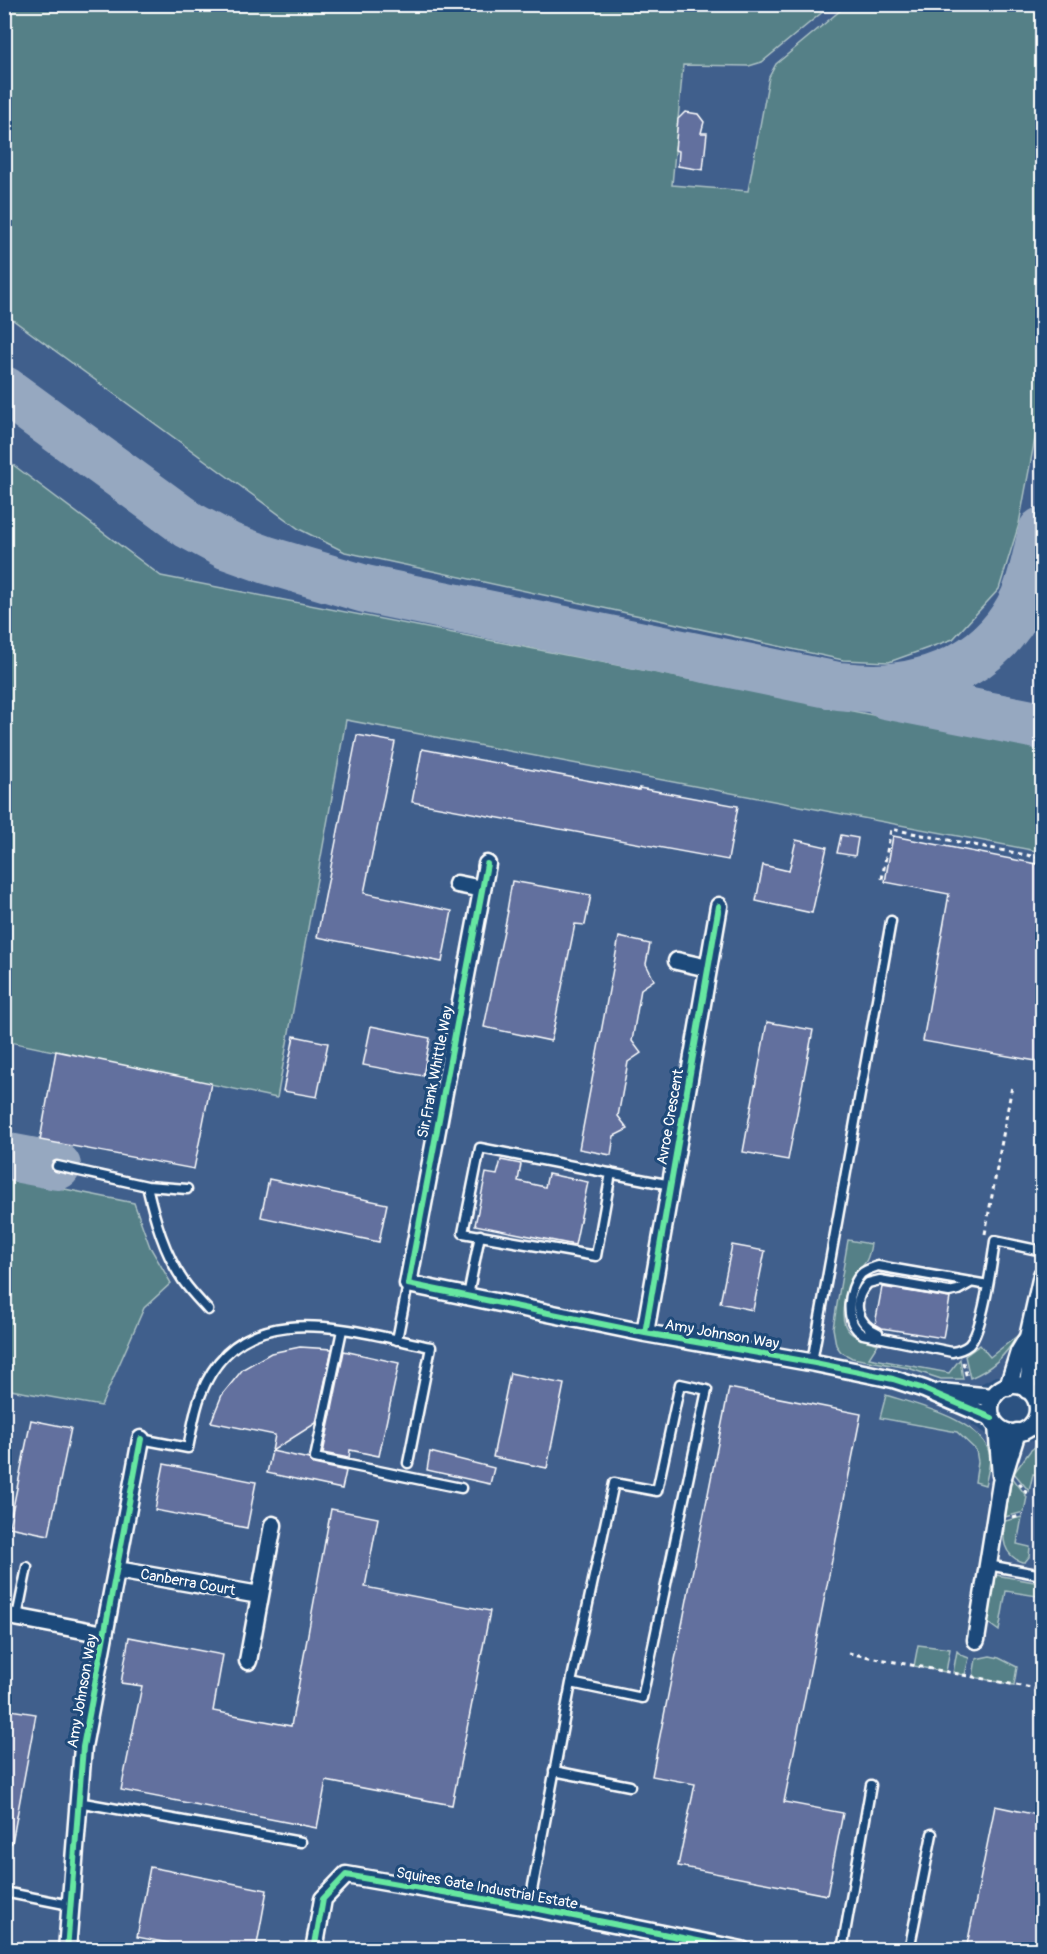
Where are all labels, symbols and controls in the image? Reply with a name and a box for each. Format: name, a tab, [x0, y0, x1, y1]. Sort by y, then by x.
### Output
street label: Sir Frank Whittle Way	[413, 1004, 458, 1140]
street label: Avroe Crescent	[653, 1067, 688, 1166]
street label: Amy Johnson Way	[663, 1315, 781, 1354]
street label: Canberra Court	[139, 1565, 238, 1600]
street label: Amy Johnson Way	[63, 1632, 102, 1750]
street label: Squires Gate Industrial Estate	[395, 1863, 580, 1914]

